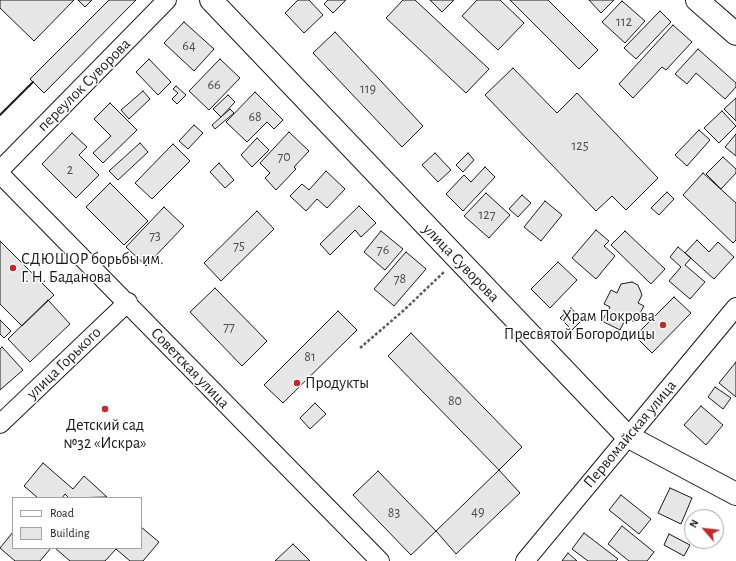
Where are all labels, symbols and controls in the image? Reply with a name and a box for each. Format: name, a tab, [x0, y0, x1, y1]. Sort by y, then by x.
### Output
house number: 112	[616, 14, 632, 30]
street label: переулок Суворова	[33, 34, 135, 136]
house number: 64	[182, 38, 196, 54]
house number: 66	[207, 77, 221, 93]
house number: 119	[360, 81, 376, 97]
house number: 68	[248, 109, 262, 125]
house number: 125	[571, 138, 589, 154]
house number: 70	[277, 149, 291, 165]
house number: 2	[67, 162, 73, 178]
house number: 127	[478, 207, 496, 223]
street label: улица Суворова	[419, 220, 503, 306]
house number: 73	[149, 228, 161, 244]
house number: 75	[233, 238, 245, 254]
house number: 76	[377, 242, 389, 258]
place label: СДЮШОР борьбы им. Г. Н. Баданова	[21, 249, 164, 287]
marker: СДЮШОР борьбы им. Г. Н. Баданова	[8, 263, 18, 273]
house number: 78	[394, 271, 406, 287]
place label: Храм Покрова Пресвятой Богородицы	[504, 306, 655, 344]
house number: 77	[223, 319, 235, 335]
marker: Храм Покрова Пресвятой Богородицы	[658, 320, 668, 330]
street label: улица Горького	[23, 323, 105, 403]
street label: Советская улица	[147, 323, 233, 413]
house number: 81	[304, 349, 316, 365]
place label: Продукты	[305, 373, 369, 393]
street label: Первомайская улица	[579, 376, 681, 492]
marker: Продукты	[292, 378, 302, 388]
house number: 80	[448, 393, 462, 409]
marker: Детский сад №32 «Искра»	[100, 404, 110, 414]
place label: Детский сад №32 «Искра»	[63, 415, 147, 453]
legend	[12, 497, 142, 549]
house number: 49	[471, 504, 485, 520]
house number: 83	[388, 505, 400, 521]
text: Road	[50, 507, 74, 519]
north arrow	[684, 509, 724, 549]
text: N	[687, 518, 700, 530]
text: Building	[50, 527, 90, 539]

